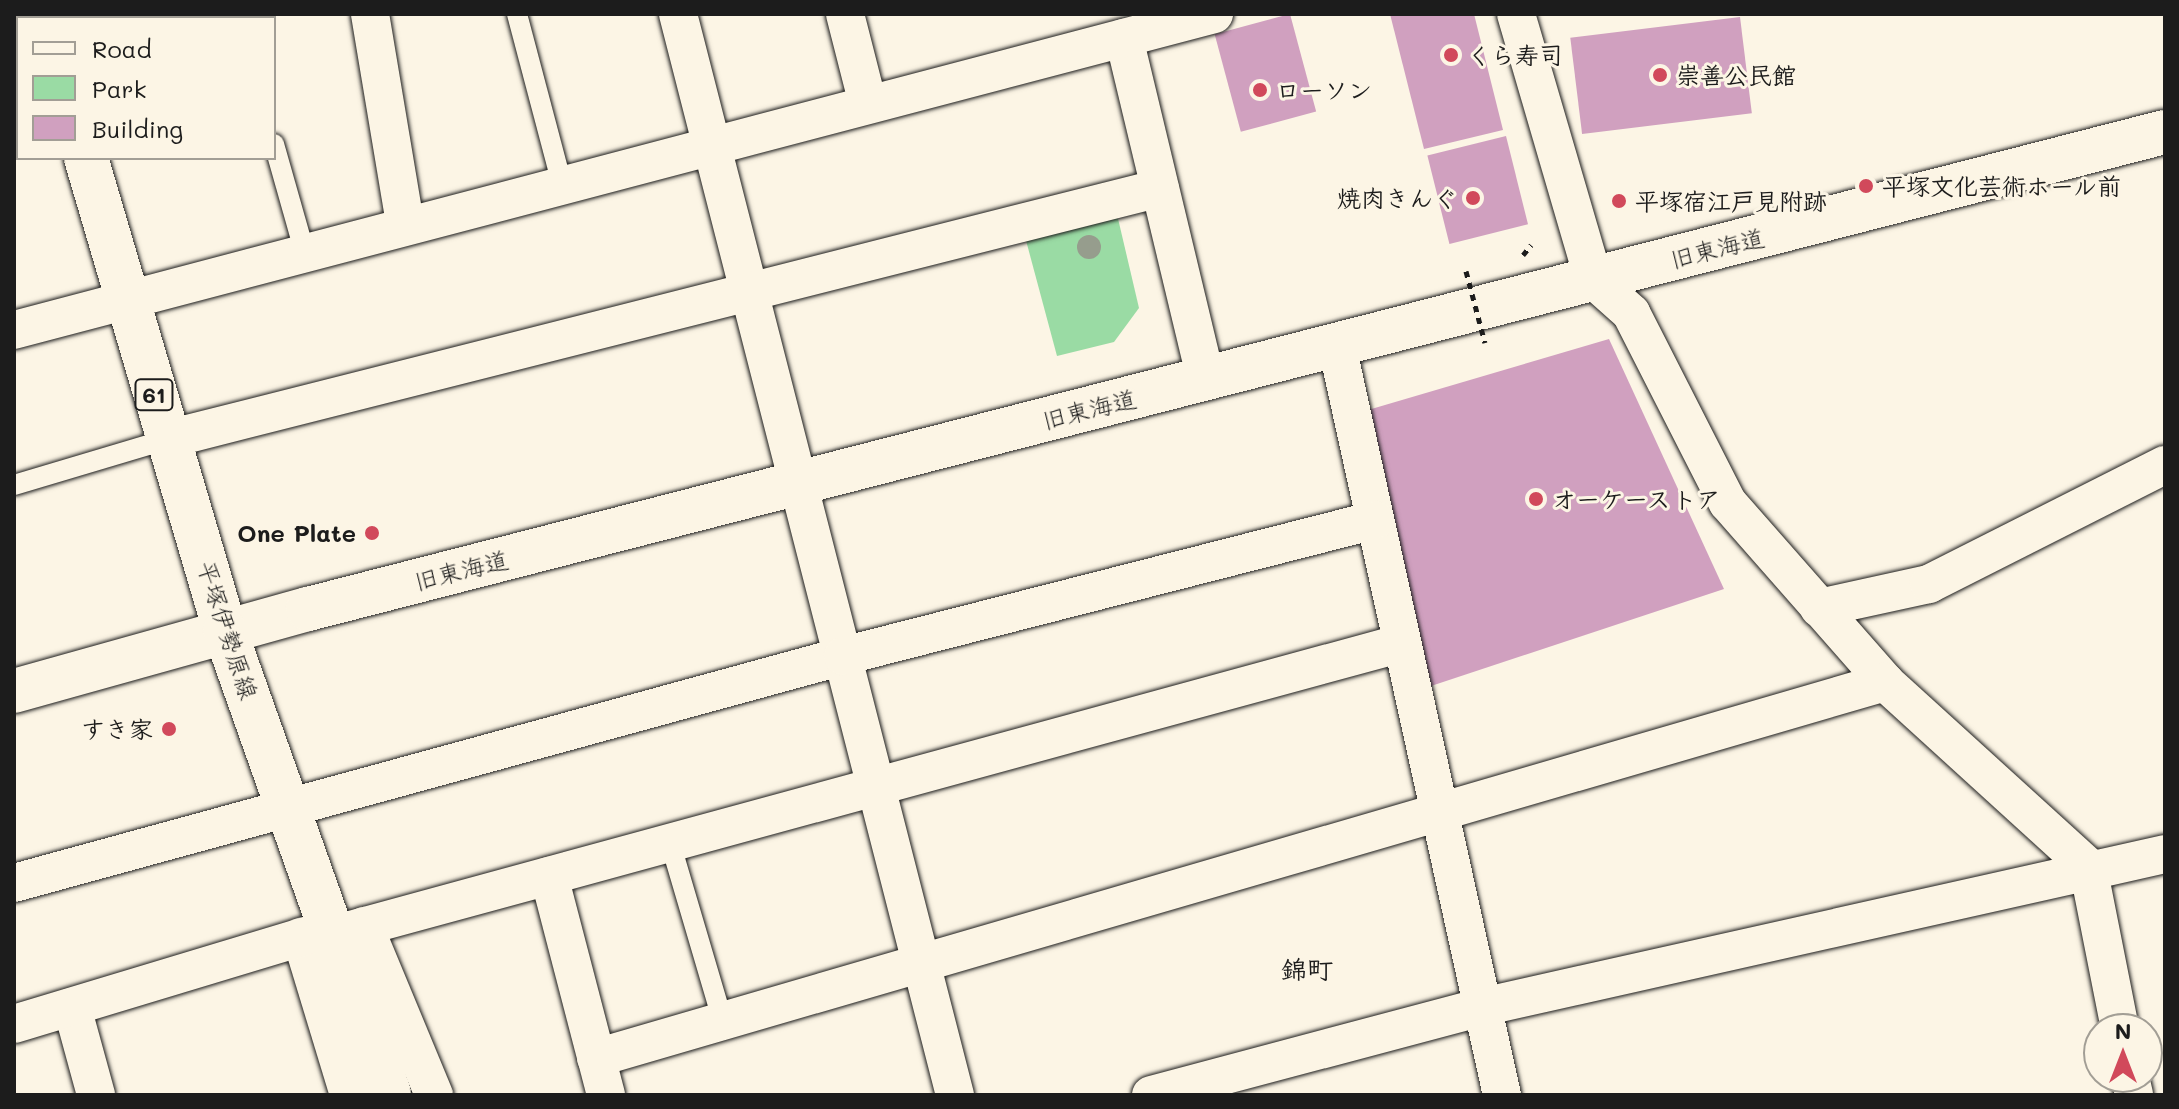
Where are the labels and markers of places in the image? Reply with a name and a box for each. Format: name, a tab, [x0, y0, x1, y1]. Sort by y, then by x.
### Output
place label: くら寿司	[1467, 41, 1563, 69]
marker: くら寿司	[1442, 46, 1460, 64]
place label: 崇善公民館	[1676, 61, 1796, 89]
marker: 崇善公民館	[1651, 66, 1669, 84]
place label: ローソン	[1276, 76, 1372, 104]
marker: ローソン	[1251, 81, 1269, 99]
place label: 平塚文化芸術ホール前	[1882, 172, 2122, 200]
marker: 平塚文化芸術ホール前	[1857, 177, 1875, 195]
place label: 焼肉きんぐ	[1337, 184, 1457, 212]
place label: 平塚宿江戸見附跡	[1635, 187, 1827, 215]
marker: 焼肉きんぐ	[1464, 189, 1482, 207]
marker: 平塚宿江戸見附跡	[1610, 192, 1628, 210]
place label: オーケーストア	[1552, 485, 1720, 513]
marker: オーケーストア	[1527, 490, 1545, 508]
place label: One Plate	[237, 519, 356, 547]
marker: One Plate	[363, 524, 381, 542]
place label: すき家	[81, 715, 153, 743]
marker: すき家	[160, 720, 178, 738]

